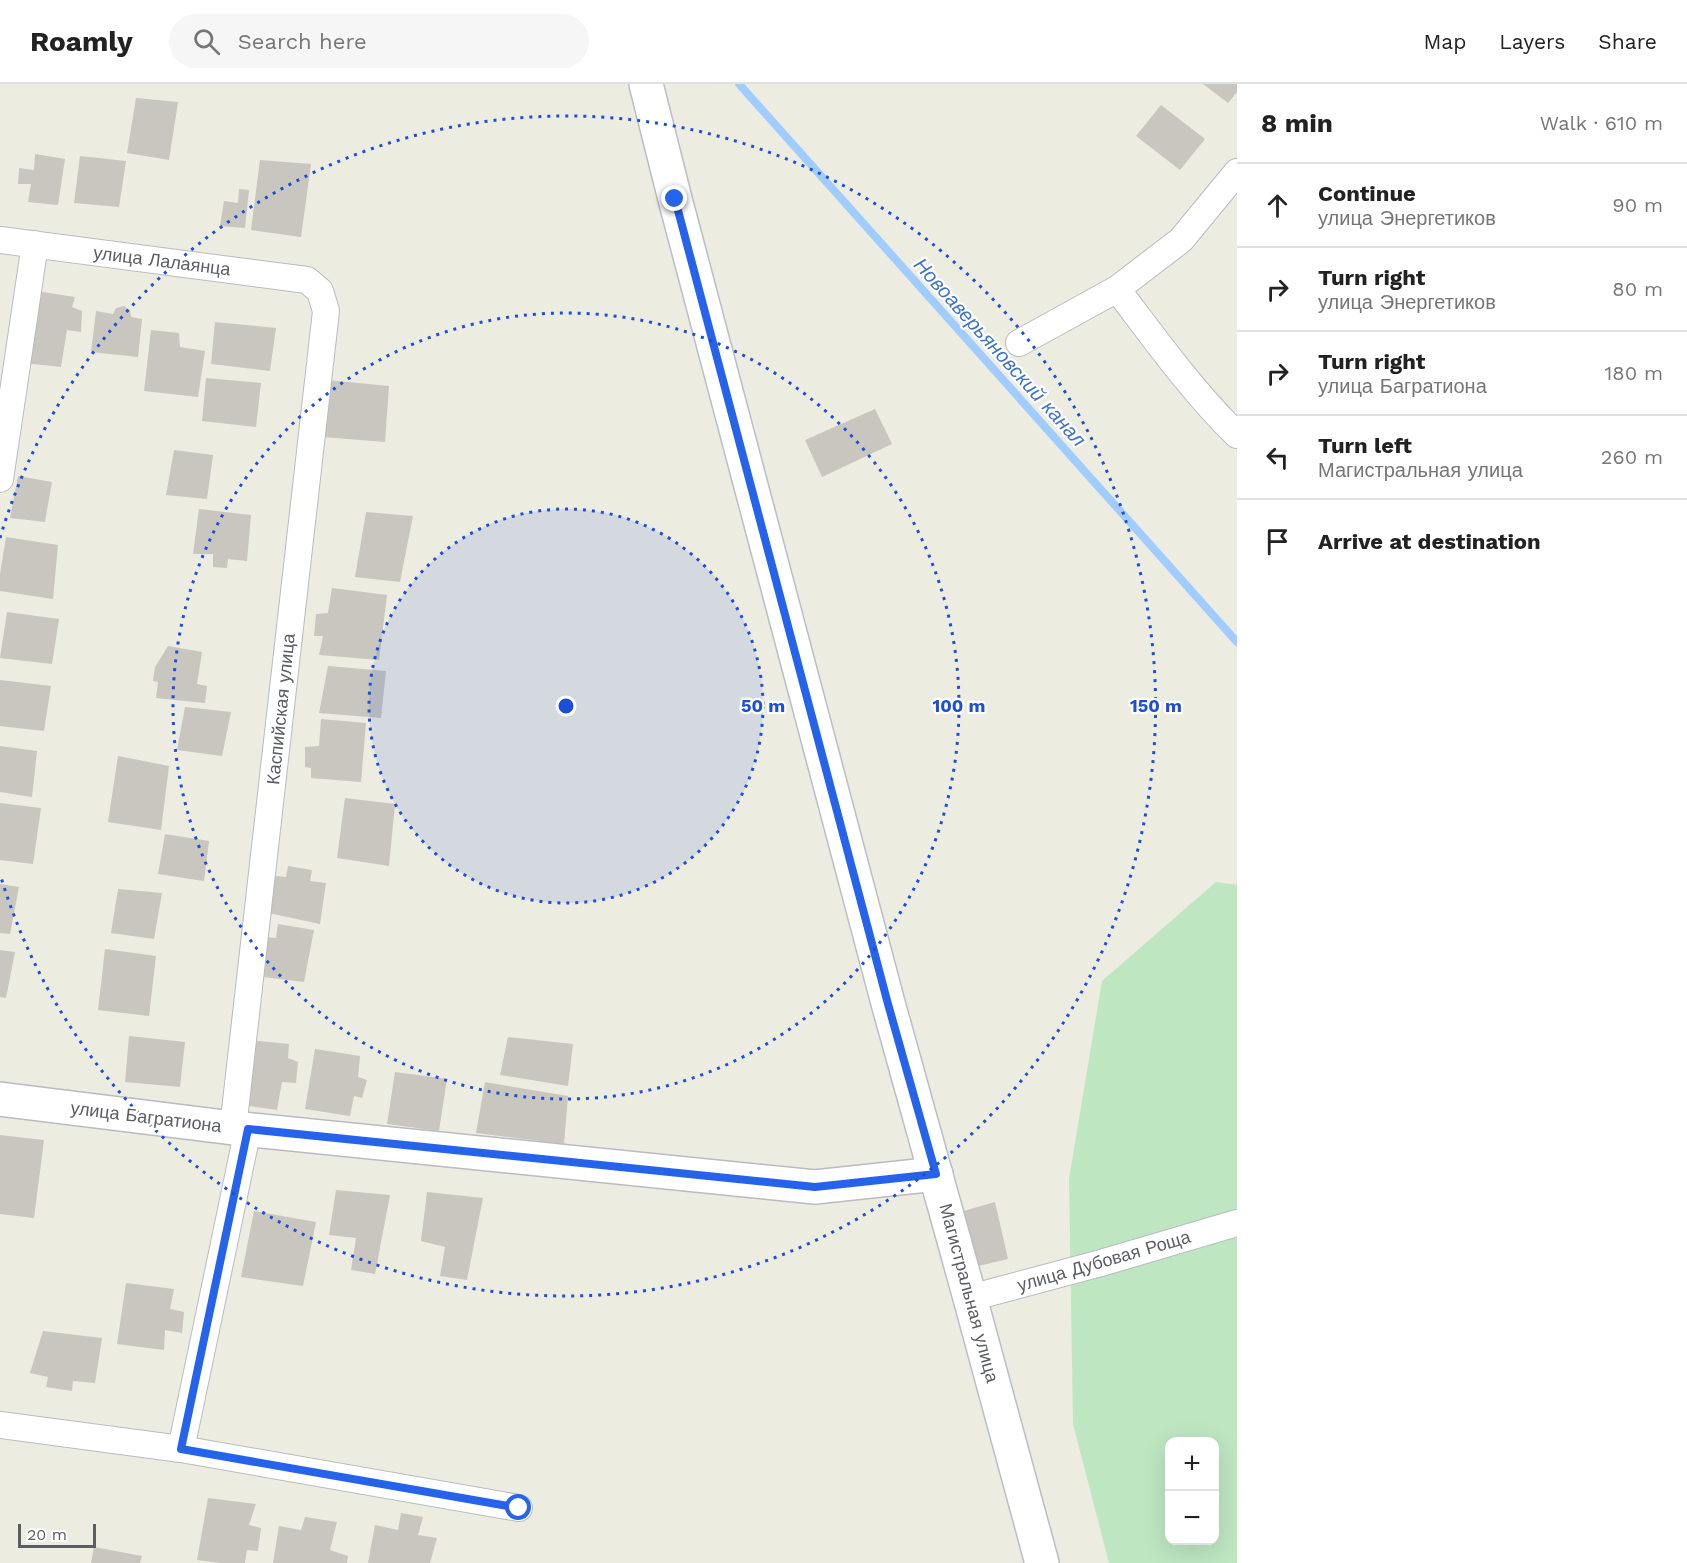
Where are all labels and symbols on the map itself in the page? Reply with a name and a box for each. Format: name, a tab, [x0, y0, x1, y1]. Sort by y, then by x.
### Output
route end	[661, 185, 687, 211]
street label: улица Лалаянца	[92, 242, 233, 279]
water label: Новоаверьяновский канал	[909, 253, 1091, 451]
street label: Каспийская улица	[262, 631, 299, 786]
text: 50 m	[741, 695, 785, 716]
text: 100 m	[932, 695, 986, 716]
text: 150 m	[1130, 695, 1182, 716]
centre of rings	[556, 696, 576, 716]
street label: улица Багратиона	[69, 1097, 224, 1136]
street label: Магистральная улица	[935, 1201, 1004, 1386]
street label: улица Дубовая Роща	[1015, 1225, 1194, 1295]
route start	[505, 1494, 531, 1520]
scale bar	[18, 1521, 96, 1548]

